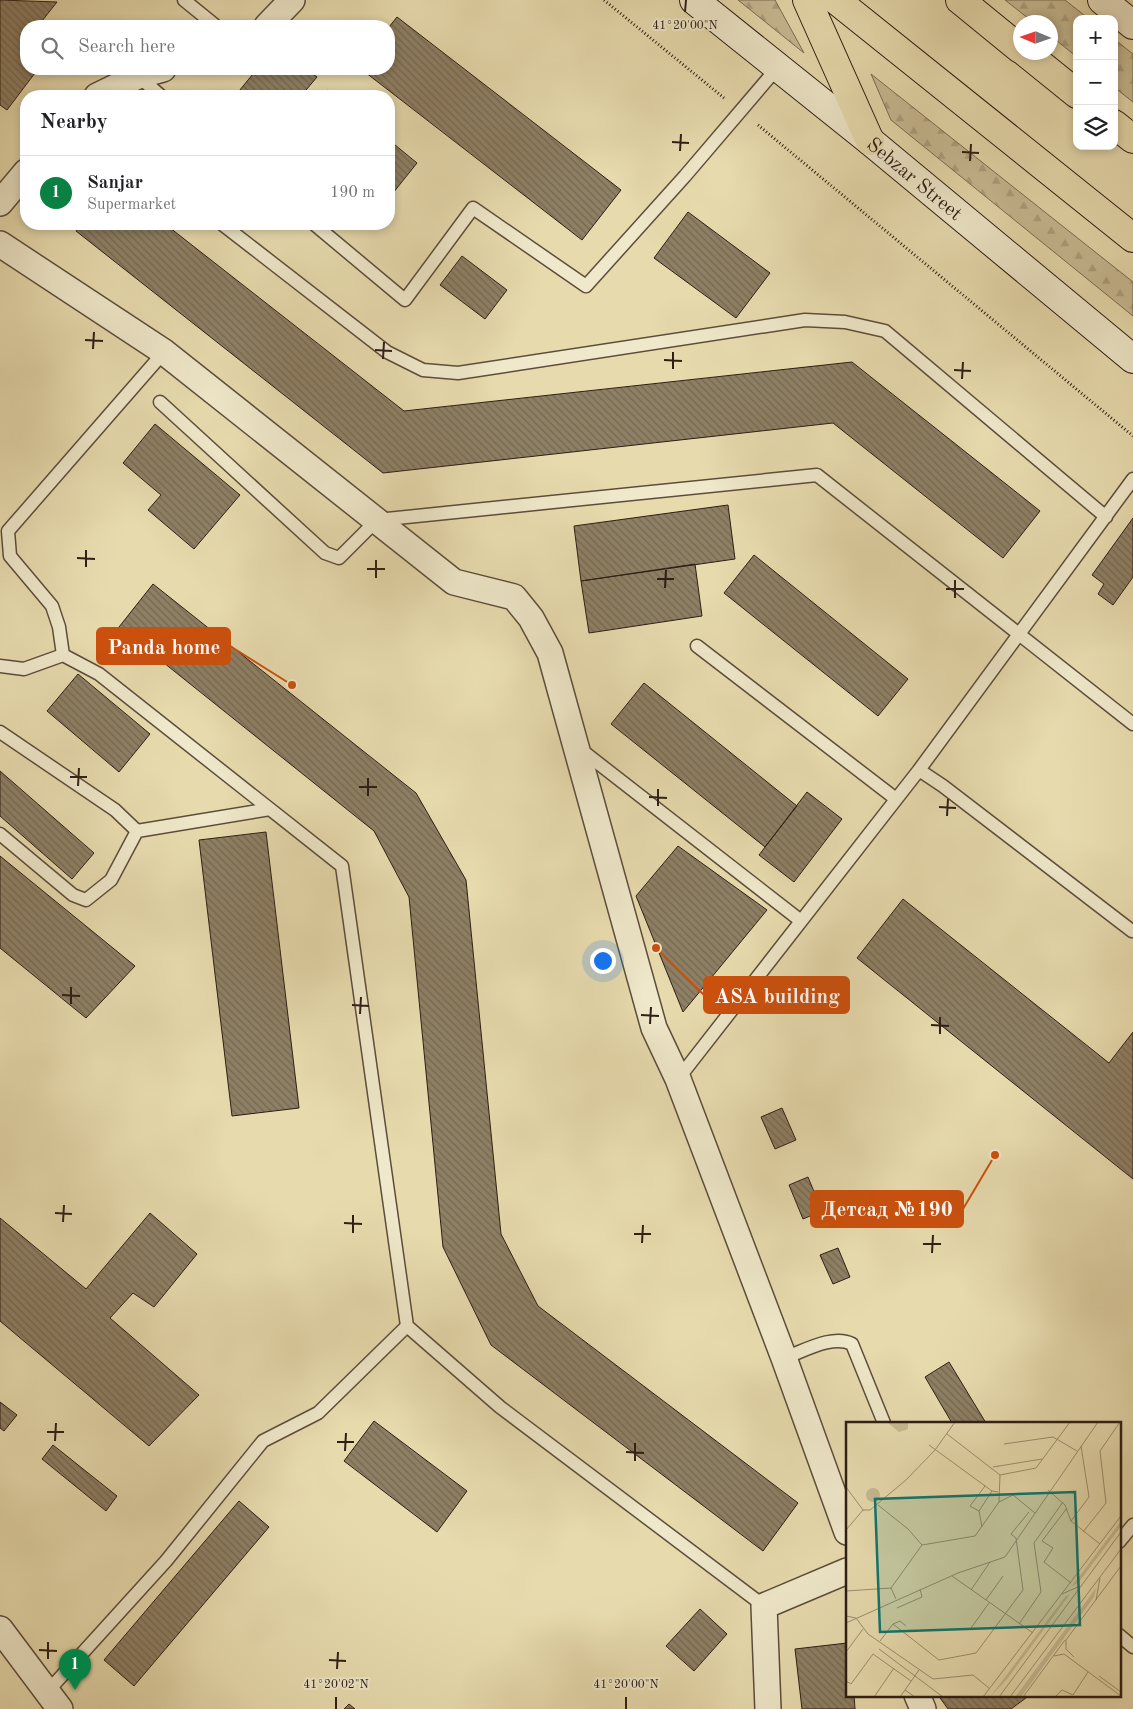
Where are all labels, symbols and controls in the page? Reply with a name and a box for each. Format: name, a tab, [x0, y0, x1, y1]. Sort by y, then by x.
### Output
north arrow	[1013, 15, 1058, 60]
map controls	[1073, 15, 1118, 150]
button: +	[1073, 15, 1118, 60]
search box	[20, 20, 395, 75]
text: 41°20'00"N	[652, 20, 718, 32]
icon: search	[38, 34, 66, 62]
text: Search here	[78, 38, 175, 57]
button: −	[1073, 60, 1118, 105]
button: layers	[1073, 105, 1118, 150]
text: Nearby	[40, 112, 108, 133]
street label: Sebzar Street	[862, 135, 965, 225]
text: Sanjar	[87, 174, 143, 193]
text: 1	[51, 185, 61, 201]
text: 190 m	[330, 185, 375, 201]
text: Supermarket	[87, 197, 176, 213]
callout: Panda home	[97, 628, 230, 664]
text: Panda home	[107, 638, 221, 659]
your location	[590, 948, 616, 974]
callout: ASA building	[704, 977, 849, 1013]
text: ASA building	[714, 987, 840, 1008]
callout: Детсад №190	[811, 1191, 963, 1227]
text: Детсад №190	[821, 1200, 953, 1221]
inset map	[846, 1422, 1120, 1696]
pin: 1	[59, 1649, 91, 1690]
text: 41°20'02"N	[303, 1679, 369, 1691]
text: 41°20'00"N	[593, 1679, 659, 1691]

